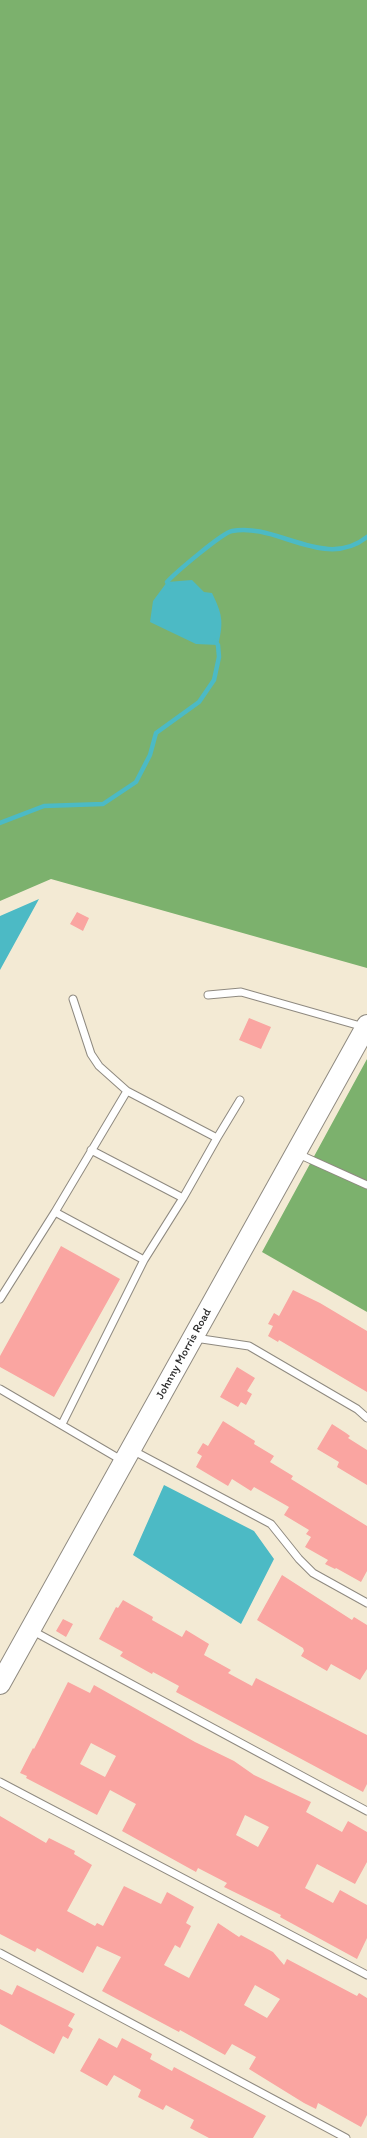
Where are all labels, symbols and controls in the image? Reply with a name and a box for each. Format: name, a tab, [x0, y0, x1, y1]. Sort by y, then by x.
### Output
street label: Johnny Morris Road	[153, 1306, 215, 1402]

